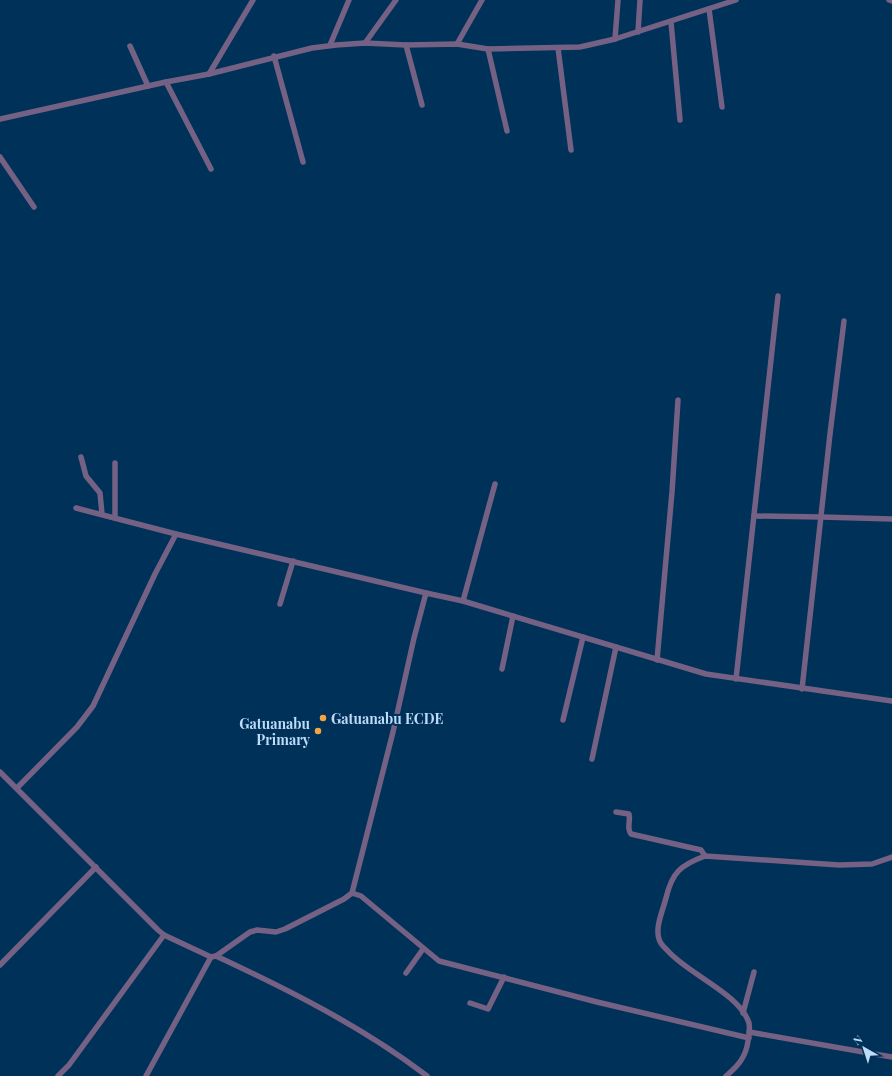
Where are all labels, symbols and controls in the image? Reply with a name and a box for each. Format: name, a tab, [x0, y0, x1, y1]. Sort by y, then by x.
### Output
place label: Gatuanabu ECDE	[331, 709, 443, 728]
marker: Gatuanabu ECDE	[318, 713, 328, 723]
place label: Gatuanabu Primary	[239, 714, 311, 749]
marker: Gatuanabu Primary	[313, 726, 323, 736]
north arrow	[844, 1028, 884, 1068]
text: N	[850, 1031, 865, 1048]

